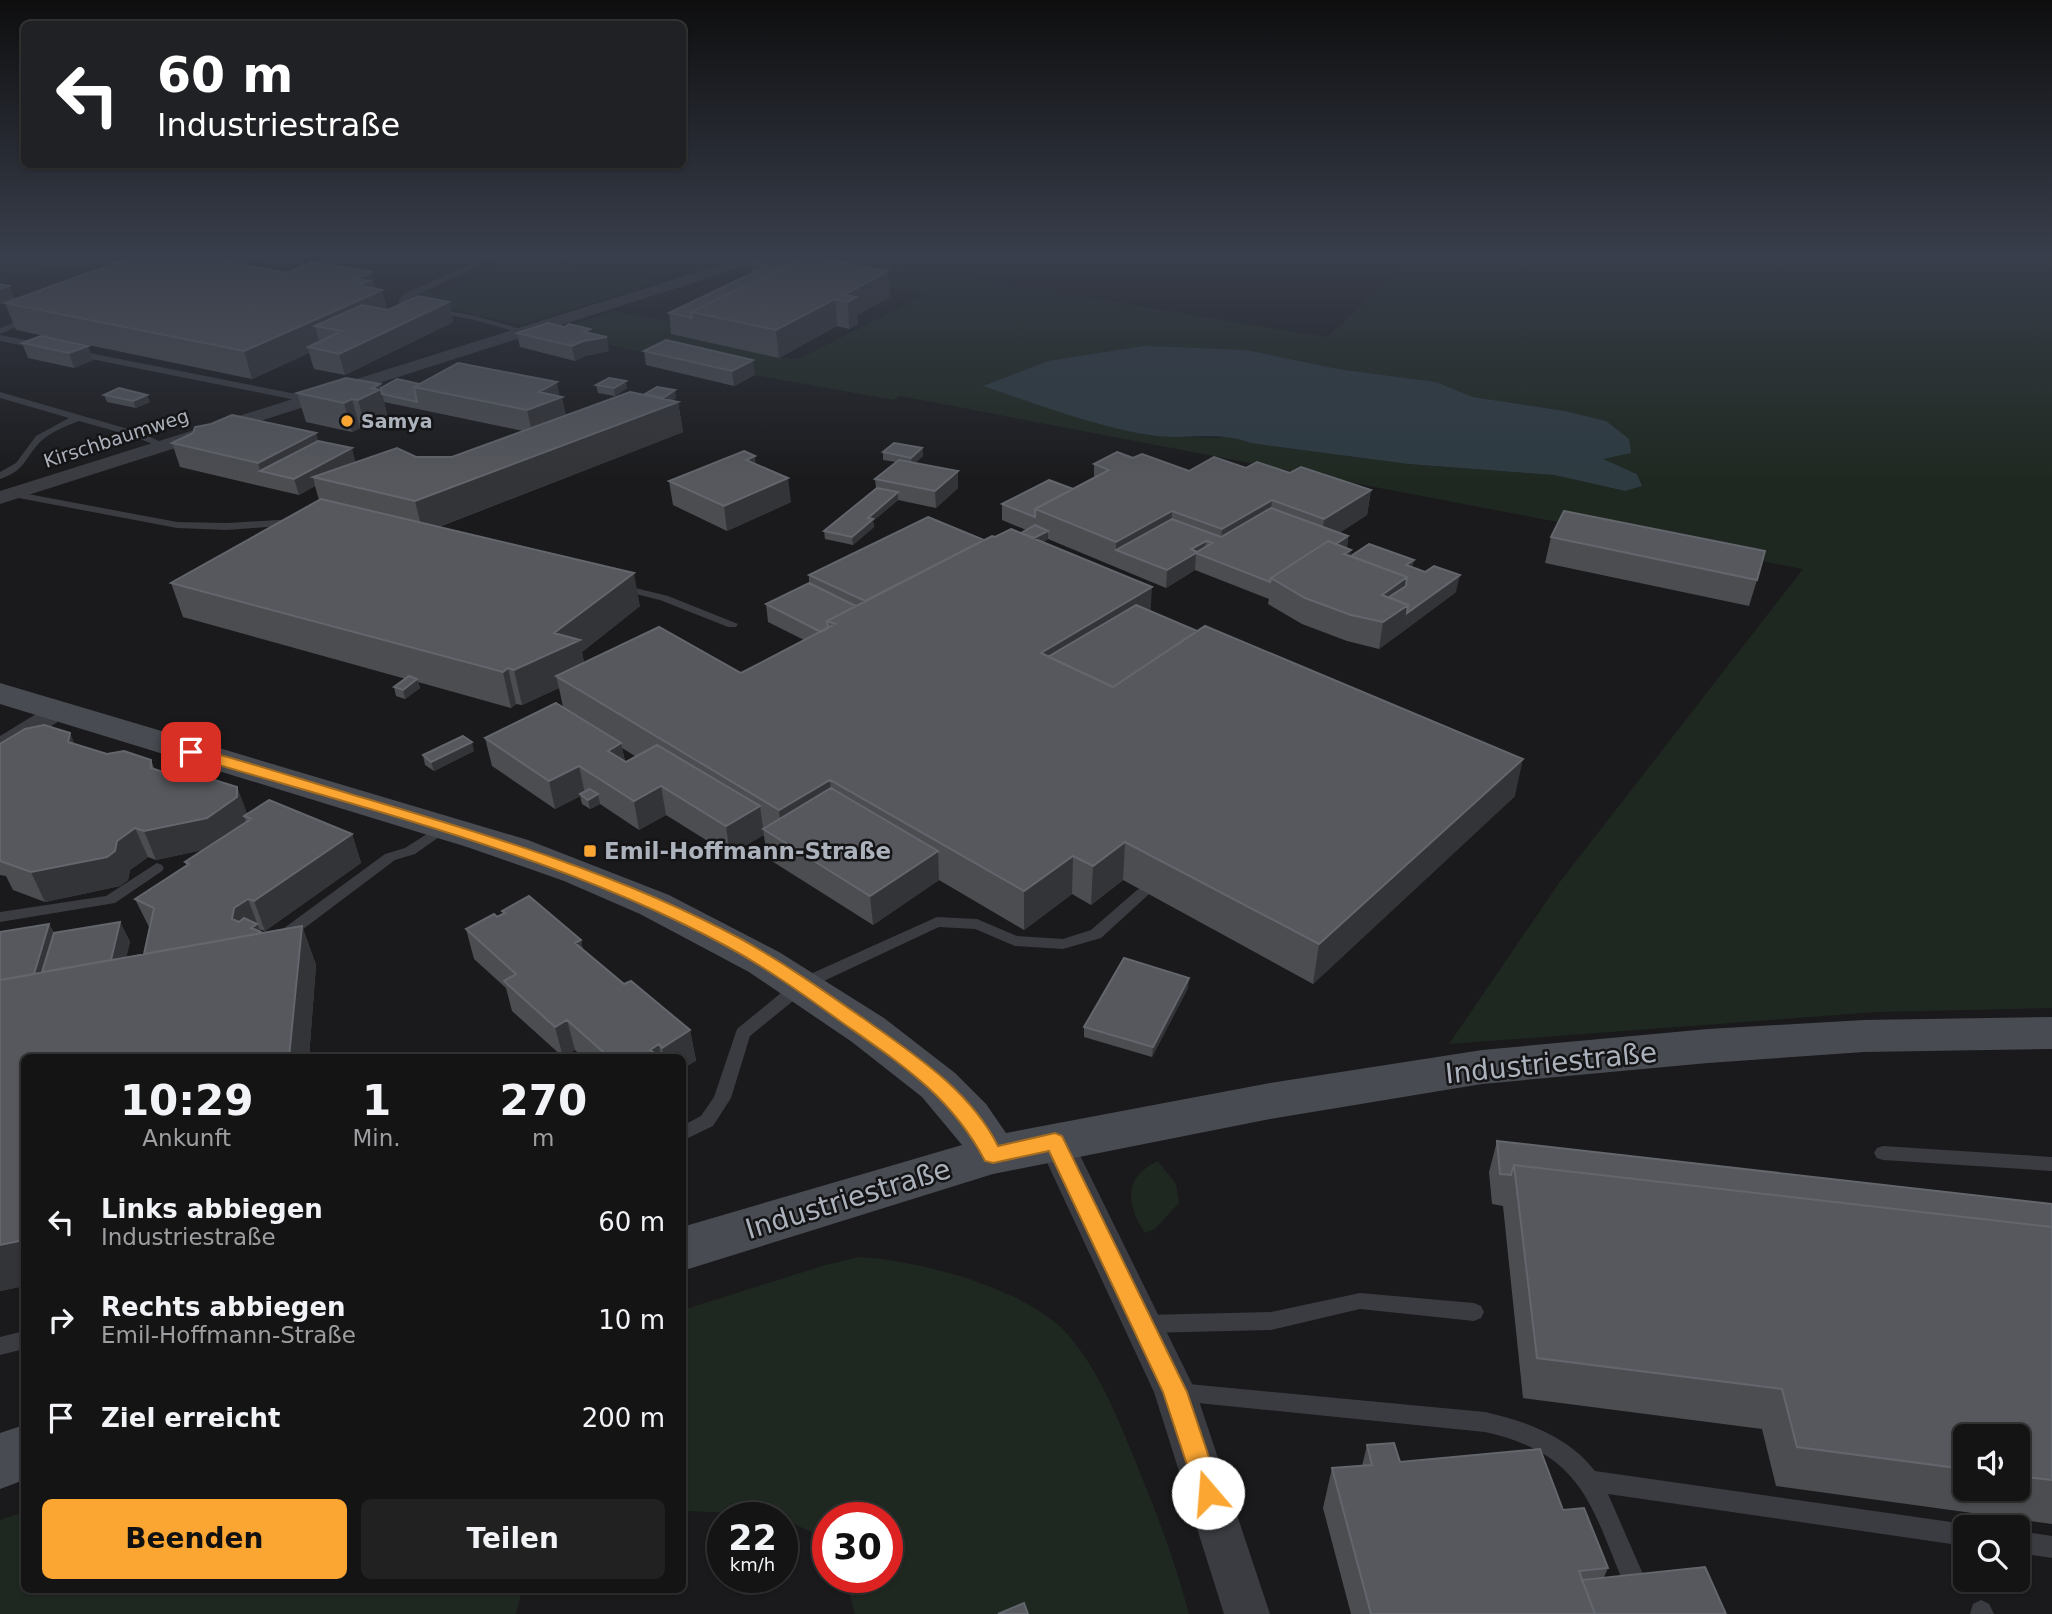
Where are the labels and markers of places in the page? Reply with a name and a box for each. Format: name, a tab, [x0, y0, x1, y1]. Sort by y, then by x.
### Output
place label: Samya	[361, 410, 433, 432]
marker: Samya	[339, 413, 355, 429]
pin	[161, 722, 221, 782]
place label: Emil-Hoffmann-Straße	[604, 838, 891, 864]
marker: Emil-Hoffmann-Straße	[582, 843, 598, 859]

